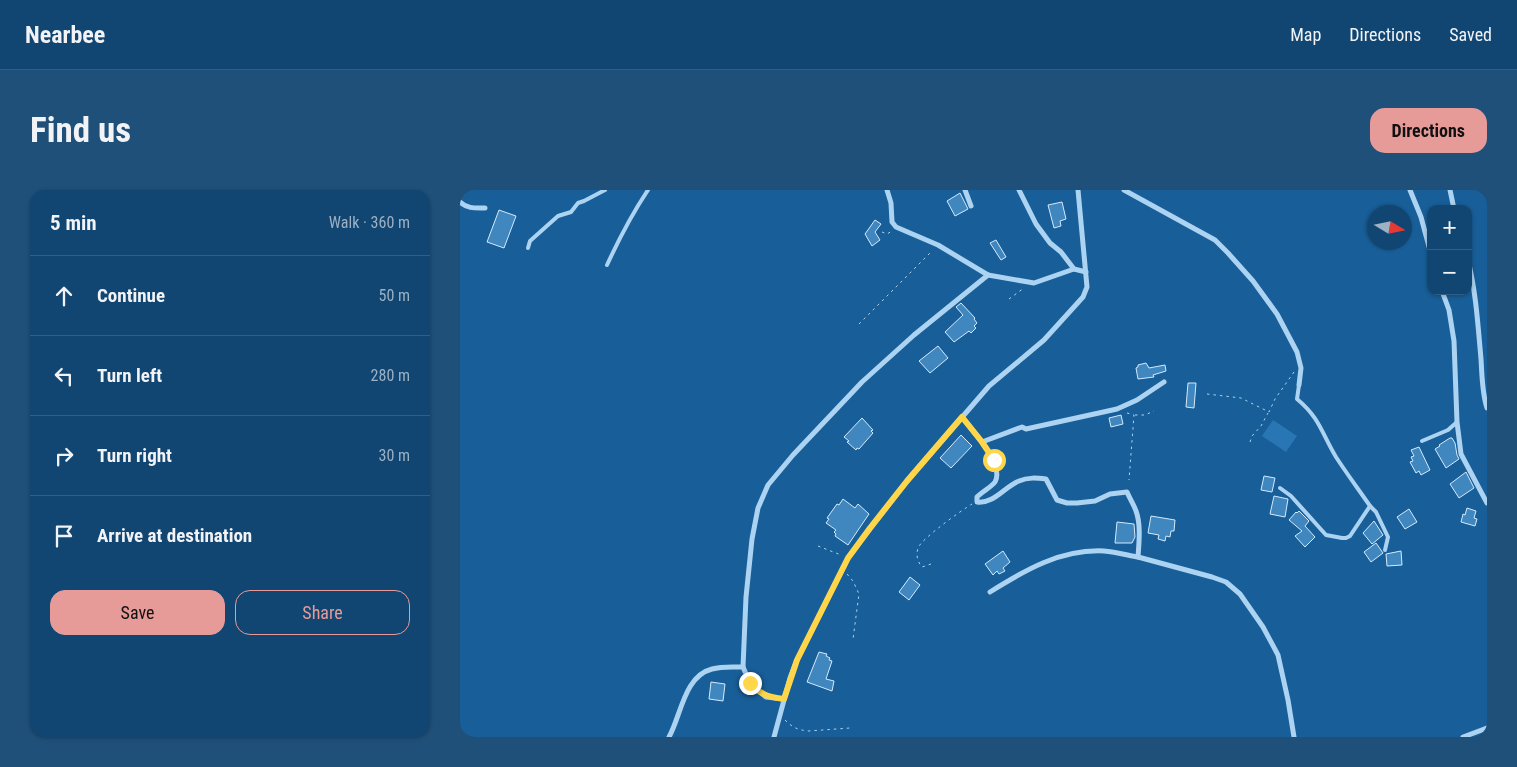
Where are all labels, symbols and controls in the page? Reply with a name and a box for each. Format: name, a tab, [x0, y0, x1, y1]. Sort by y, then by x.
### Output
text: Nearbee	[25, 21, 105, 49]
text: Map	[1290, 24, 1321, 45]
text: Directions	[1349, 24, 1421, 45]
text: Saved	[1449, 24, 1492, 45]
button: Directions	[1370, 108, 1487, 153]
text: Find us	[30, 110, 131, 151]
north arrow	[1367, 205, 1412, 250]
map controls	[1427, 205, 1472, 295]
button: +	[1427, 205, 1472, 250]
text: 5 min	[50, 211, 97, 235]
text: Walk · 360 m	[329, 213, 410, 232]
button: −	[1427, 250, 1472, 295]
icon: ahead	[50, 282, 78, 310]
text: Continue	[97, 284, 165, 307]
text: 50 m	[378, 286, 410, 305]
icon: left	[50, 362, 78, 390]
text: Turn left	[97, 364, 162, 387]
text: 280 m	[371, 366, 410, 385]
icon: right	[50, 442, 78, 470]
text: Turn right	[97, 444, 172, 467]
text: 30 m	[378, 446, 410, 465]
route start	[983, 449, 1006, 472]
icon: arrive	[50, 522, 78, 550]
text: Arrive at destination	[97, 524, 252, 547]
button: Save	[50, 590, 225, 635]
button: Share	[235, 590, 410, 635]
route end	[739, 672, 762, 695]

